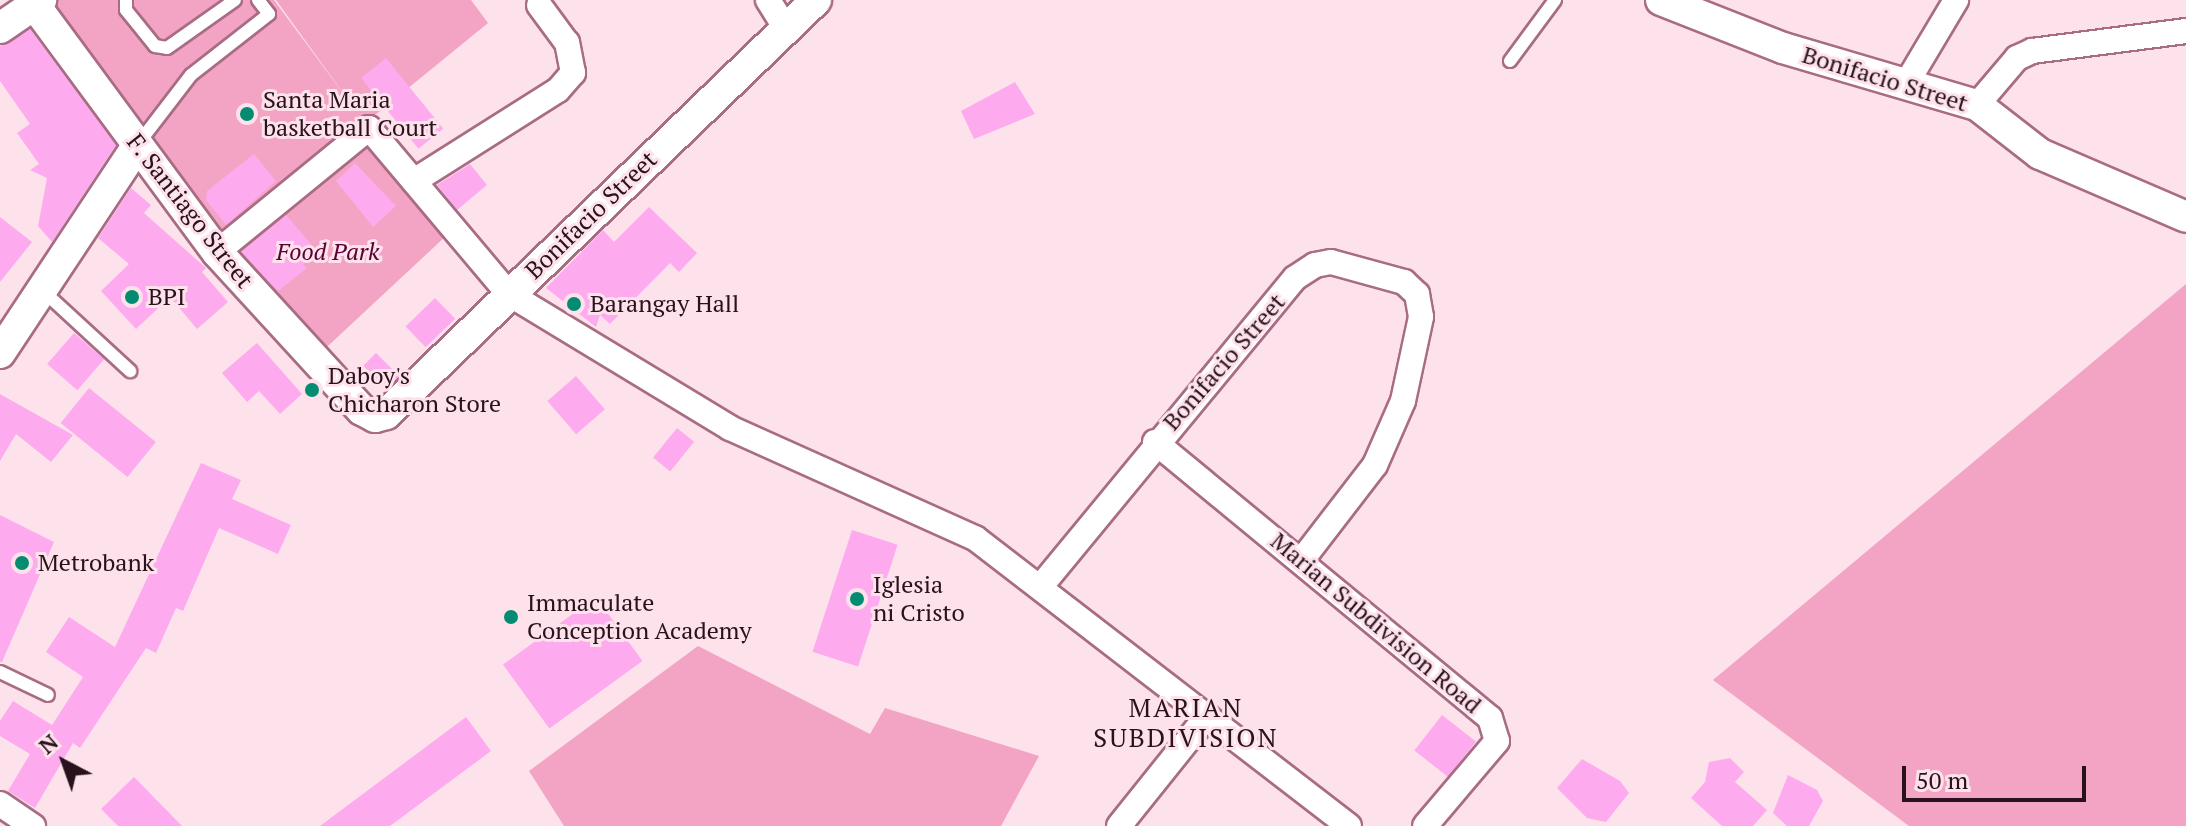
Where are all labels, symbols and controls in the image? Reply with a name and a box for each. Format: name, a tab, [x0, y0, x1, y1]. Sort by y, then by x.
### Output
street label: Bonifacio Street	[1799, 40, 1971, 118]
place label: Santa Maria basketball Court	[263, 86, 437, 142]
marker: Santa Maria basketball Court	[238, 105, 256, 123]
street label: F. Santiago Street	[121, 128, 259, 294]
street label: Bonifacio Street	[519, 145, 663, 285]
park label: Food Park	[276, 238, 380, 266]
place label: BPI	[148, 283, 186, 311]
marker: BPI	[123, 288, 141, 306]
street label: Bonifacio Street	[1157, 288, 1291, 436]
place label: Barangay Hall	[590, 290, 739, 318]
marker: Barangay Hall	[565, 295, 583, 313]
place label: Daboy's Chicharon Store	[328, 362, 501, 418]
marker: Daboy's Chicharon Store	[303, 381, 321, 399]
street label: Marian Subdivision Road	[1265, 527, 1487, 719]
place label: Metrobank	[38, 549, 154, 577]
marker: Metrobank	[13, 554, 31, 572]
place label: Iglesia ni Cristo	[873, 571, 965, 627]
place label: Immaculate Conception Academy	[527, 589, 752, 645]
marker: Iglesia ni Cristo	[848, 590, 866, 608]
marker: Immaculate Conception Academy	[502, 608, 520, 626]
district label: MARIAN SUBDIVISION	[1093, 692, 1279, 754]
north arrow	[24, 722, 104, 802]
text: N	[32, 727, 64, 760]
scale bar	[1906, 750, 2090, 800]
text: 50 m	[1916, 764, 1968, 796]

